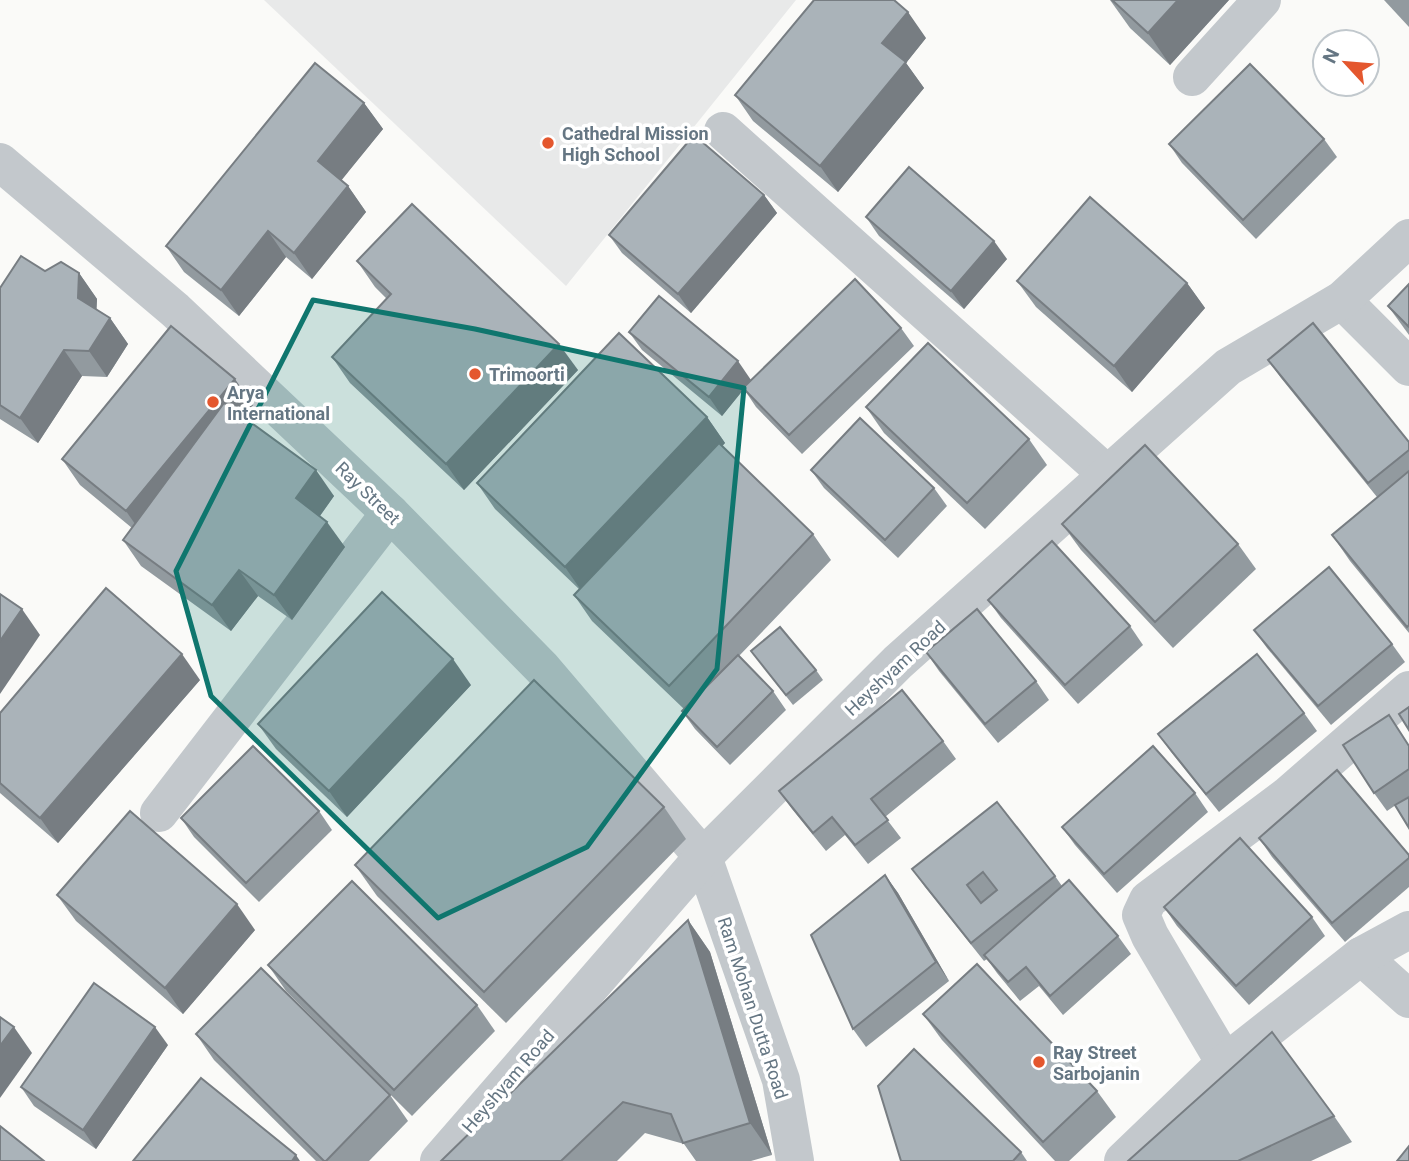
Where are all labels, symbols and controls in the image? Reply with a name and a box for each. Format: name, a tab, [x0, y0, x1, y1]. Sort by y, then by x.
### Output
north arrow	[1311, 28, 1381, 98]
text: N	[1318, 45, 1344, 67]
place label: Cathedral Mission High School	[562, 123, 709, 165]
marker: Cathedral Mission High School	[540, 135, 556, 151]
place label: Trimoorti	[489, 364, 565, 385]
marker: Trimoorti	[467, 366, 483, 382]
place label: Arya International	[227, 382, 330, 424]
marker: Arya International	[205, 394, 221, 410]
street label: Ray Street	[331, 457, 405, 529]
street label: Heyshyam Road	[840, 616, 950, 720]
street label: Ram Mohan Dutta Road	[714, 914, 792, 1102]
street label: Heyshyam Road	[458, 1025, 558, 1137]
place label: Ray Street Sarbojanin	[1053, 1042, 1140, 1084]
marker: Ray Street Sarbojanin	[1031, 1054, 1047, 1070]

